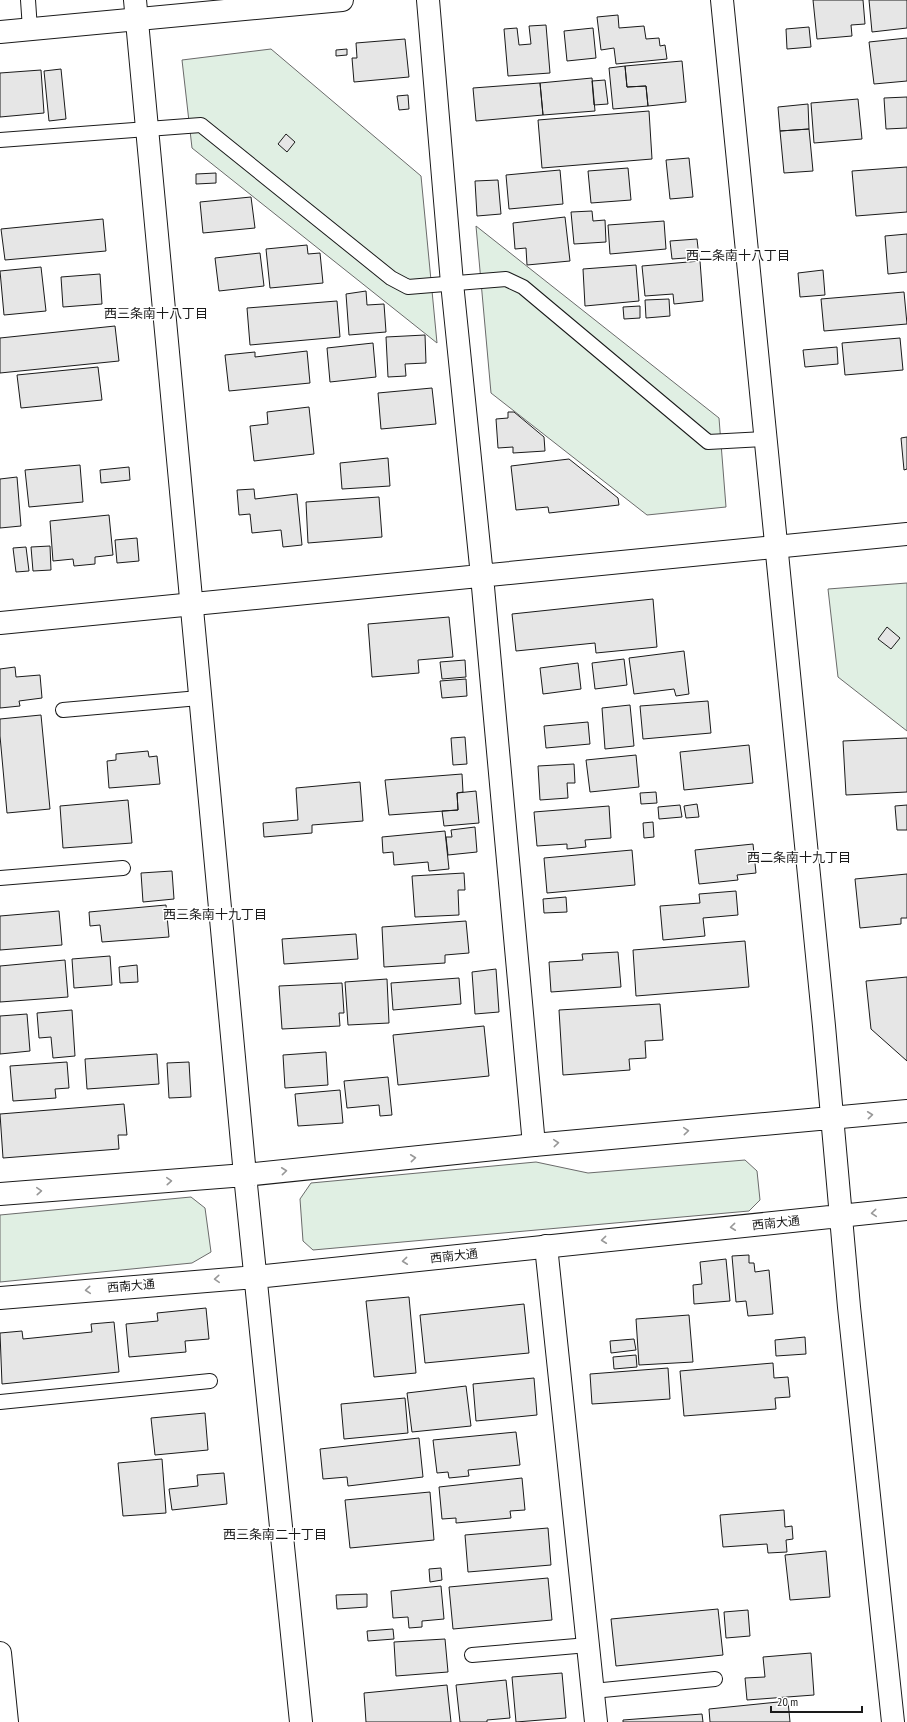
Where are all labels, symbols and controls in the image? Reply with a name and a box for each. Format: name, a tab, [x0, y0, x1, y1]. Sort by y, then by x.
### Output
district label: 西二条南十八丁目	[686, 247, 790, 264]
district label: 西三条南十八丁目	[104, 305, 208, 322]
district label: 西二条南十九丁目	[747, 849, 851, 866]
district label: 西三条南十九丁目	[163, 906, 267, 923]
one-way arrow	[866, 1111, 873, 1120]
one-way arrow	[683, 1127, 689, 1136]
one-way arrow	[553, 1139, 559, 1148]
one-way arrow	[410, 1153, 416, 1162]
one-way arrow	[281, 1167, 287, 1176]
one-way arrow	[165, 1177, 172, 1186]
one-way arrow	[36, 1187, 42, 1196]
one-way arrow	[871, 1208, 877, 1217]
street label: 西南大通	[751, 1213, 801, 1232]
one-way arrow	[730, 1222, 736, 1231]
one-way arrow	[601, 1235, 607, 1244]
street label: 西南大通	[429, 1246, 479, 1265]
one-way arrow	[402, 1256, 408, 1265]
one-way arrow	[214, 1275, 220, 1284]
street label: 西南大通	[106, 1276, 156, 1295]
one-way arrow	[85, 1285, 91, 1294]
district label: 西三条南二十丁目	[223, 1526, 327, 1543]
scale bar	[771, 1688, 862, 1714]
text: 20 m	[777, 1694, 798, 1709]

